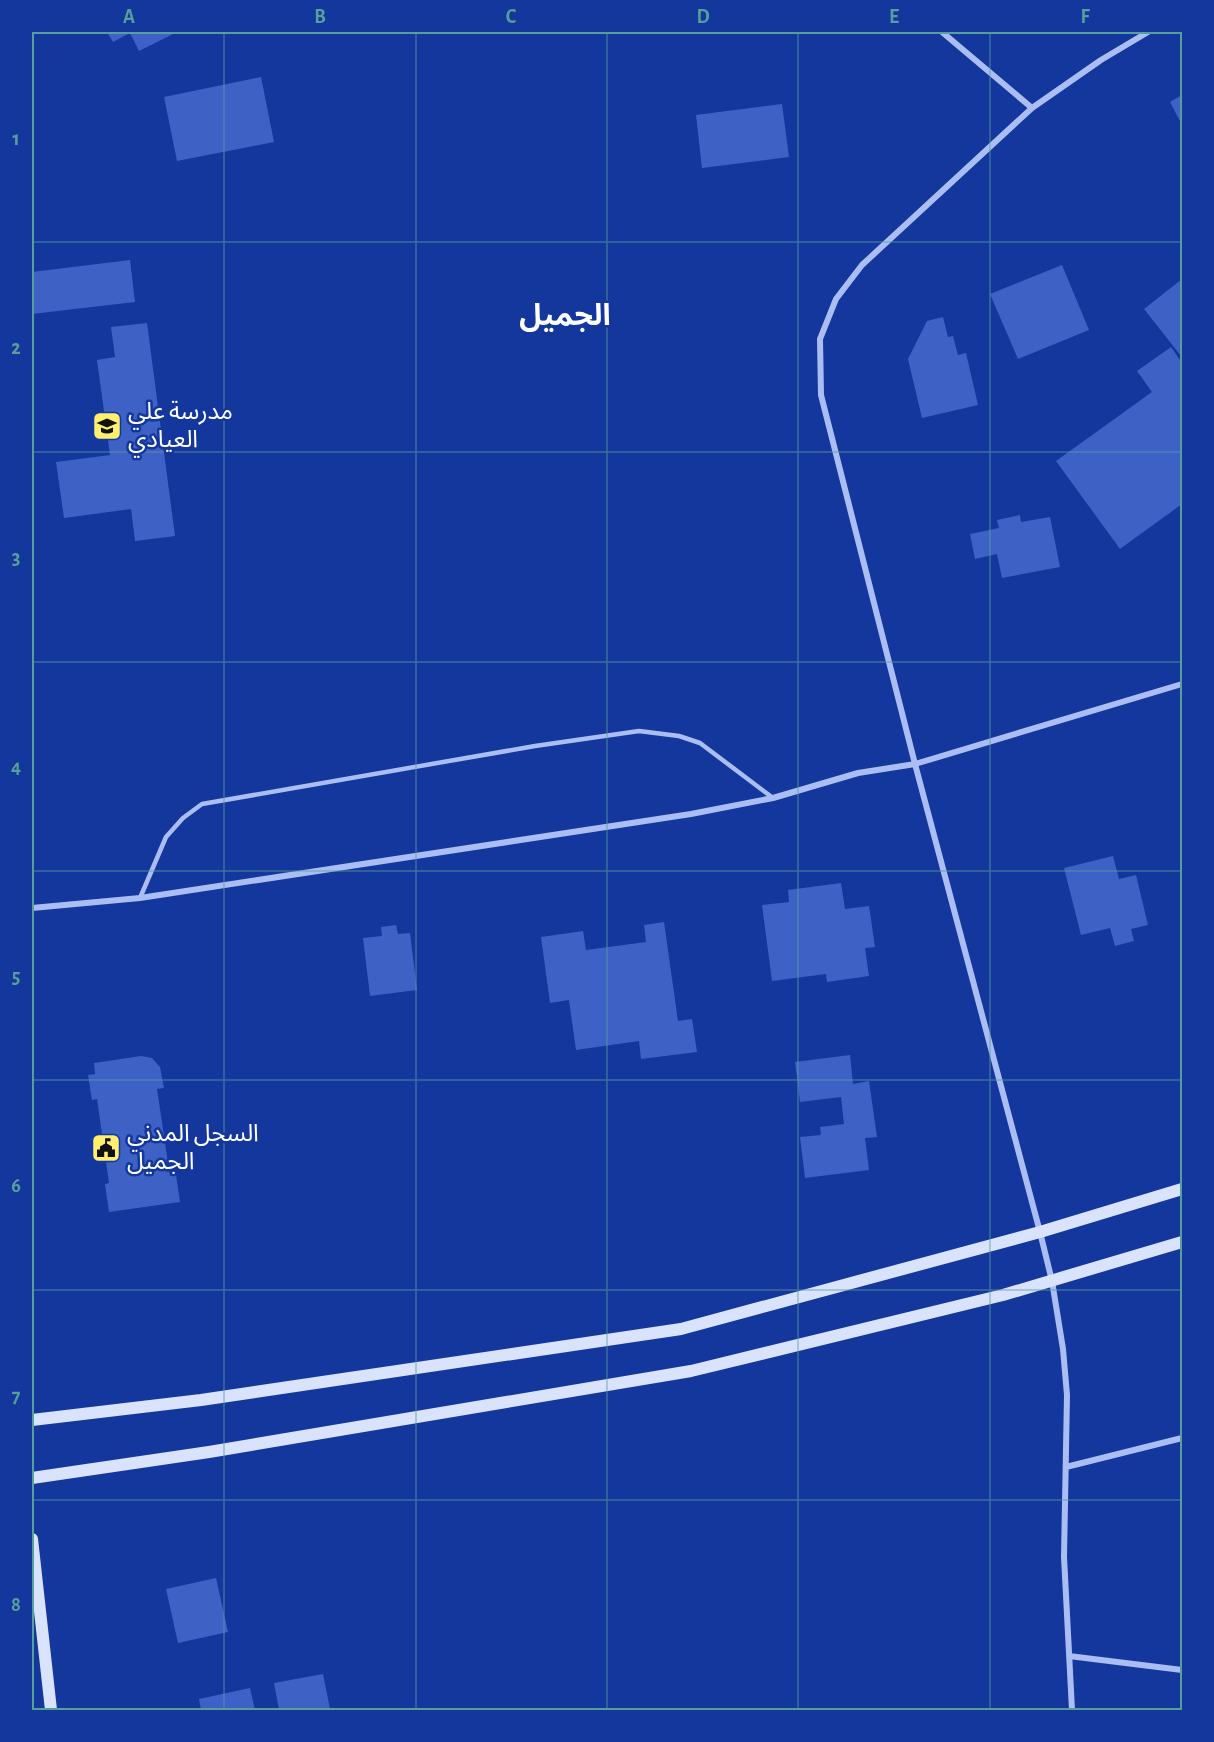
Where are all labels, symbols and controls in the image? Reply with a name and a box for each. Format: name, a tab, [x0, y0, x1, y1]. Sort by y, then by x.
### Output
text: A	[123, 7, 135, 27]
text: B	[314, 7, 326, 27]
text: C	[506, 7, 517, 27]
text: D	[696, 7, 710, 27]
text: E	[889, 7, 899, 27]
text: F	[1080, 7, 1090, 27]
text: 1	[12, 129, 20, 149]
district label: الجميل	[519, 301, 611, 332]
text: 2	[11, 338, 21, 358]
place label: مدرسة علي العيادي	[128, 400, 233, 458]
school or university icon: مدرسة علي العيادي	[91, 410, 123, 442]
text: 3	[12, 548, 20, 568]
text: 4	[11, 757, 21, 777]
text: 5	[12, 967, 20, 987]
place label: السجل المدني الجميل	[127, 1122, 259, 1174]
public building icon: السجل المدني الجميل	[90, 1132, 122, 1164]
text: 6	[11, 1176, 21, 1196]
text: 7	[12, 1386, 21, 1406]
text: 8	[11, 1595, 21, 1615]

